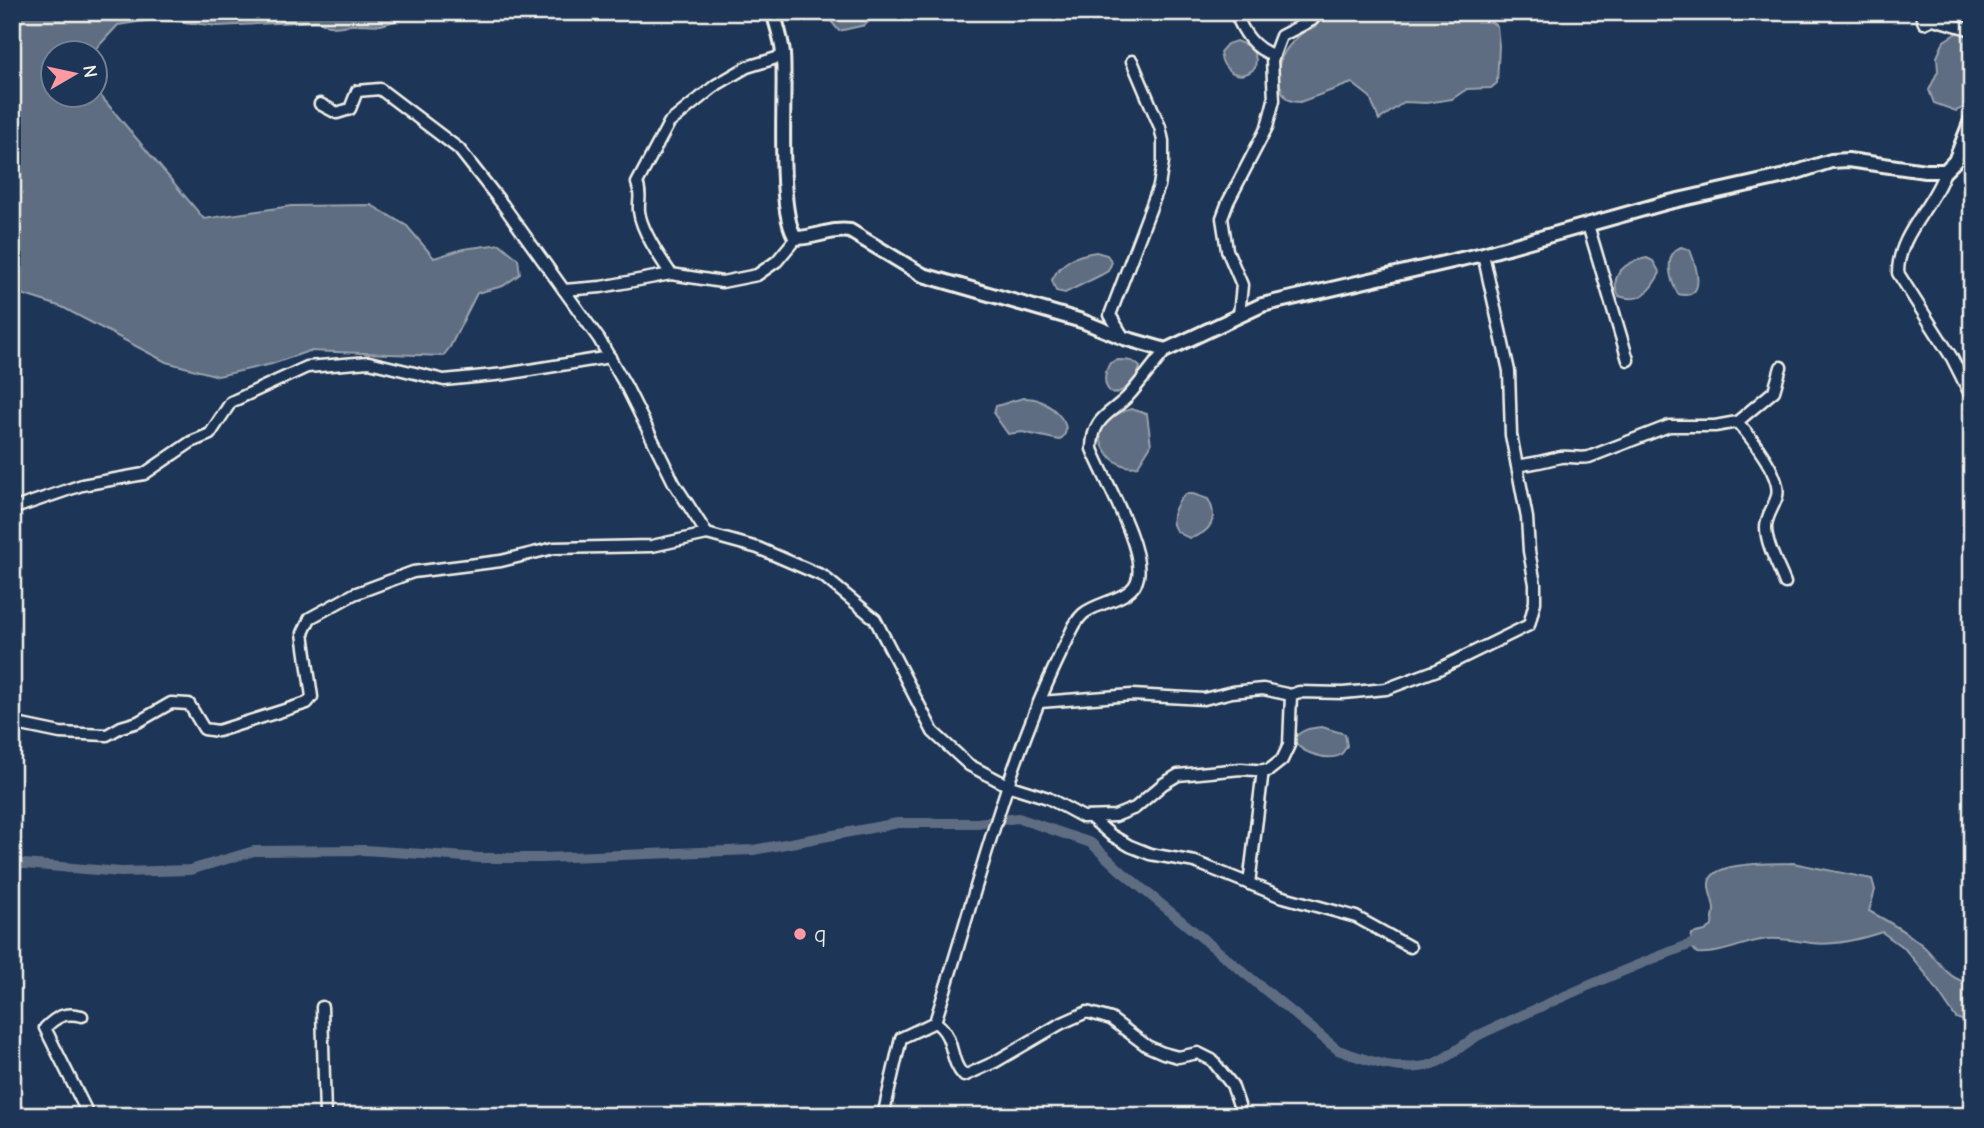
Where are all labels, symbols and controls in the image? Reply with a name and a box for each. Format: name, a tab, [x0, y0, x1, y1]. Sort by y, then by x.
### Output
north arrow	[38, 38, 108, 108]
text: N	[78, 64, 102, 79]
place label: q	[814, 920, 826, 948]
marker: q	[792, 926, 808, 942]

